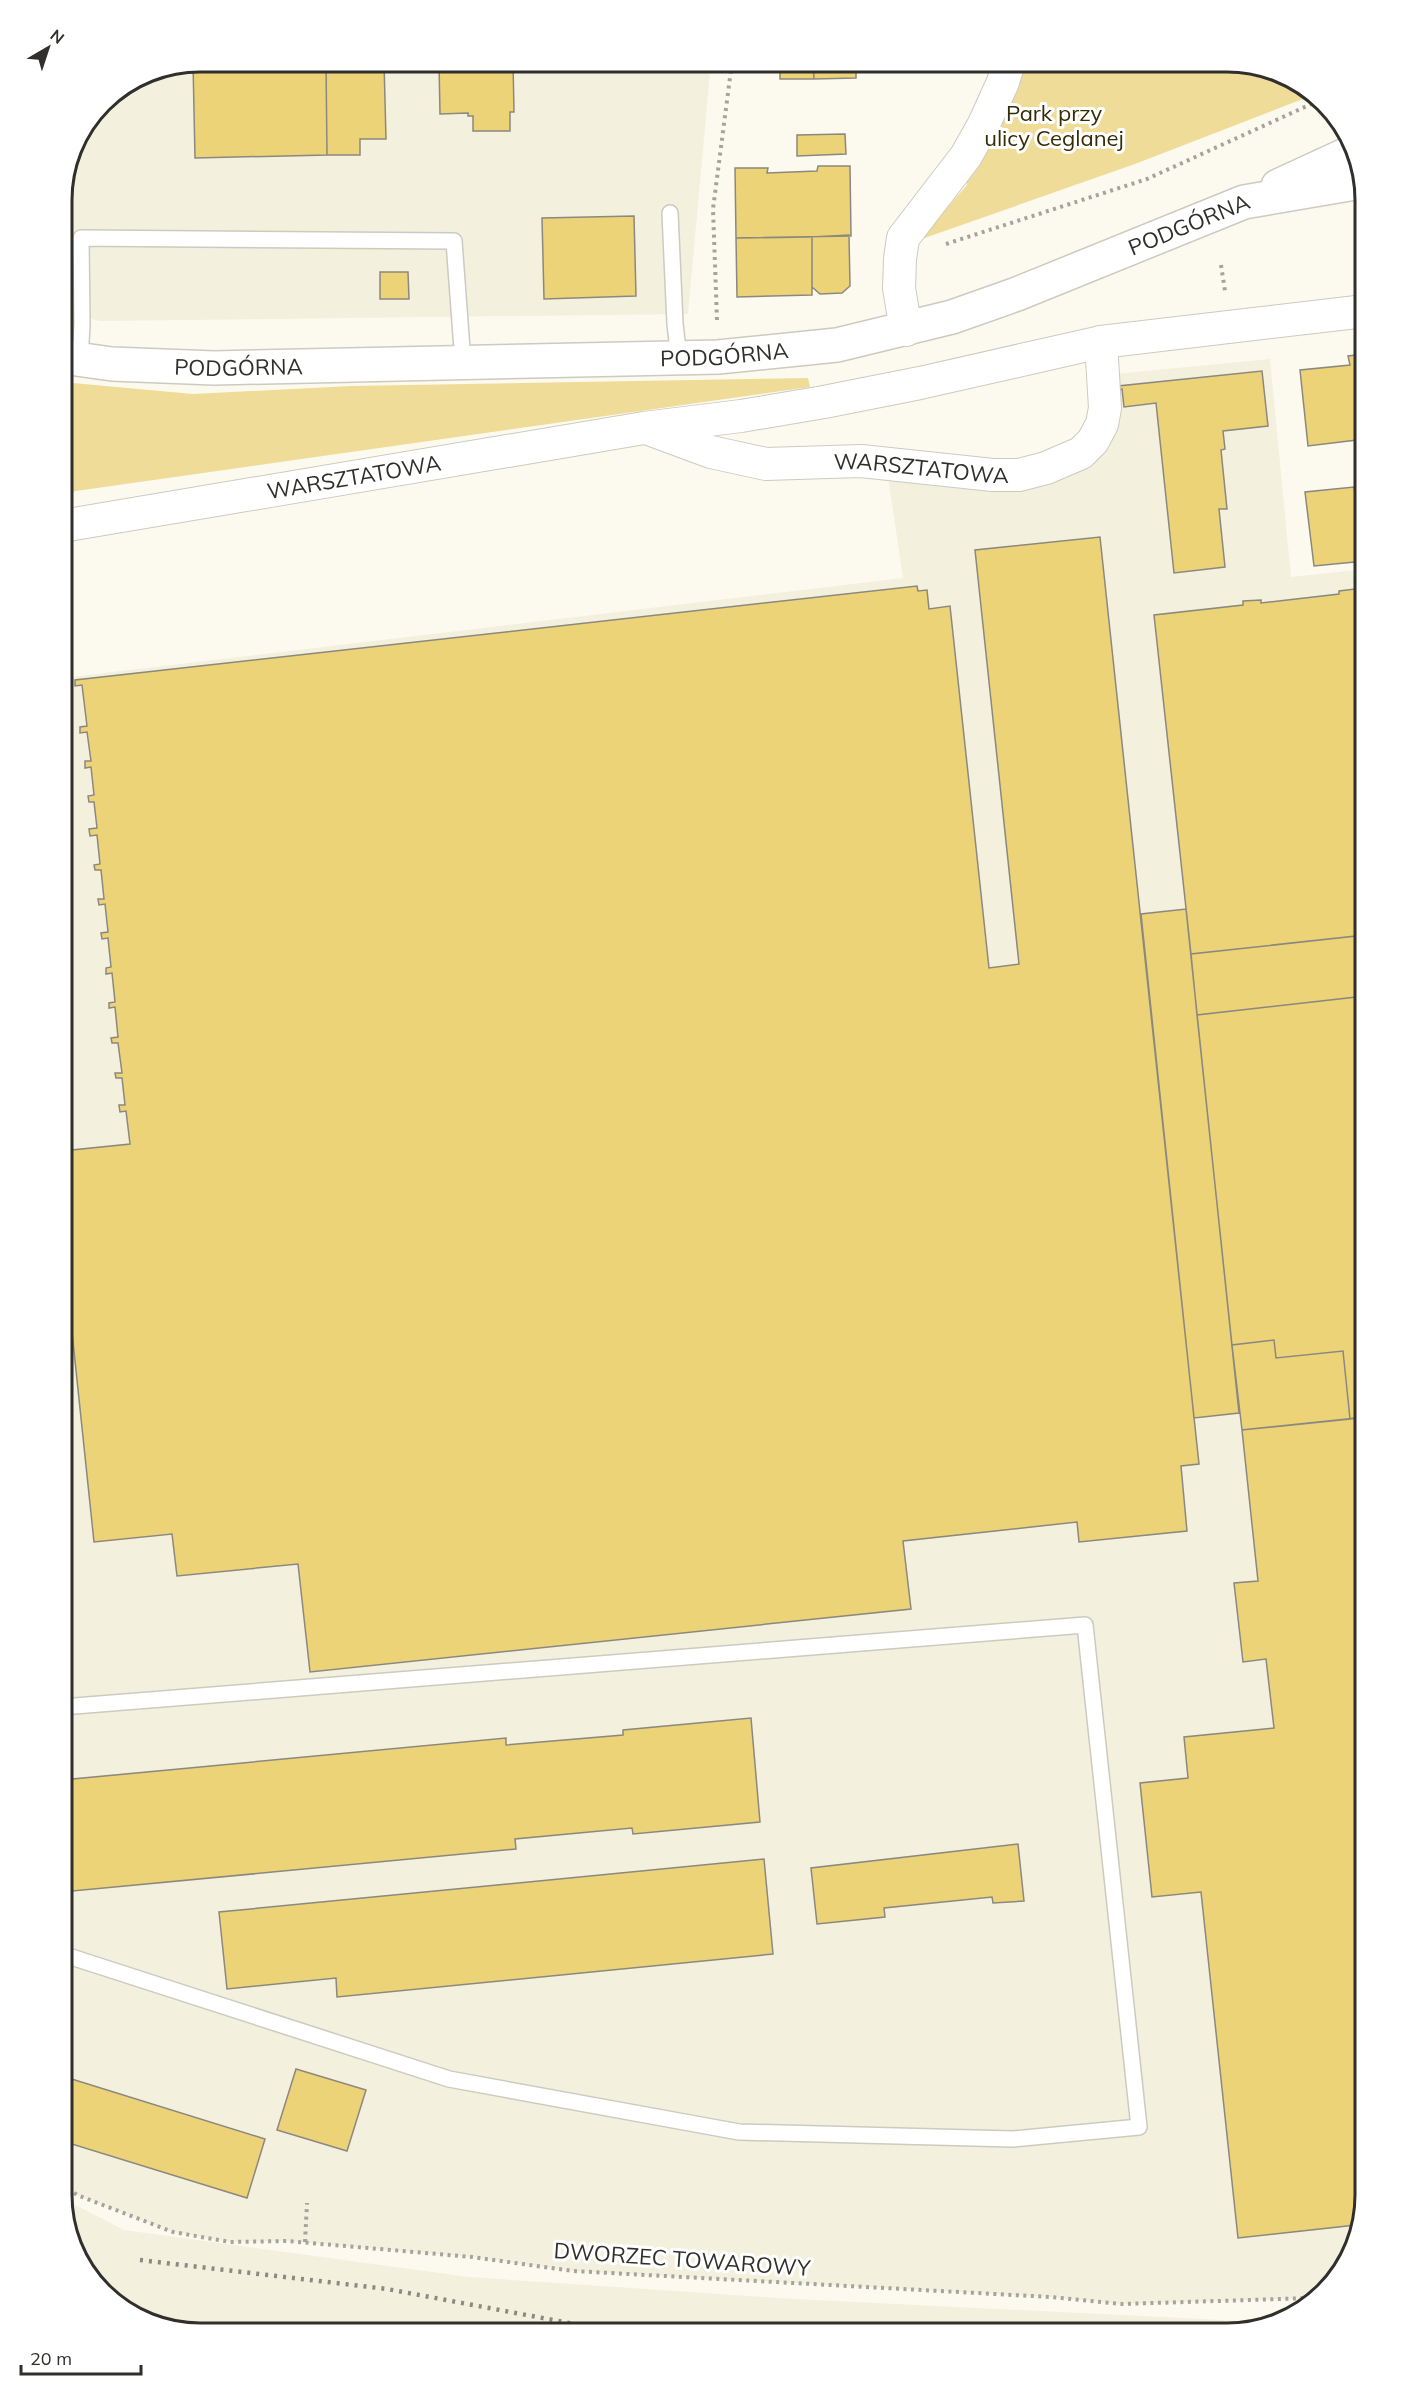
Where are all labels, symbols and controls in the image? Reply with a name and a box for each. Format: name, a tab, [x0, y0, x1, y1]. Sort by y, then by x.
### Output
north arrow	[18, 18, 78, 78]
text: N	[46, 25, 68, 48]
park label: Park przy ulicy Ceglanej	[984, 99, 1124, 152]
street label: PODGÓRNA	[1124, 187, 1254, 261]
street label: PODGÓRNA	[660, 336, 790, 372]
street label: PODGÓRNA	[174, 352, 303, 382]
street label: WARSZTATOWA	[833, 447, 1009, 489]
street label: WARSZTATOWA	[265, 448, 443, 505]
street label: DWORZEC TOWAROWY	[553, 2236, 812, 2282]
scale bar	[21, 2338, 141, 2376]
text: 20 m	[30, 2347, 72, 2370]

